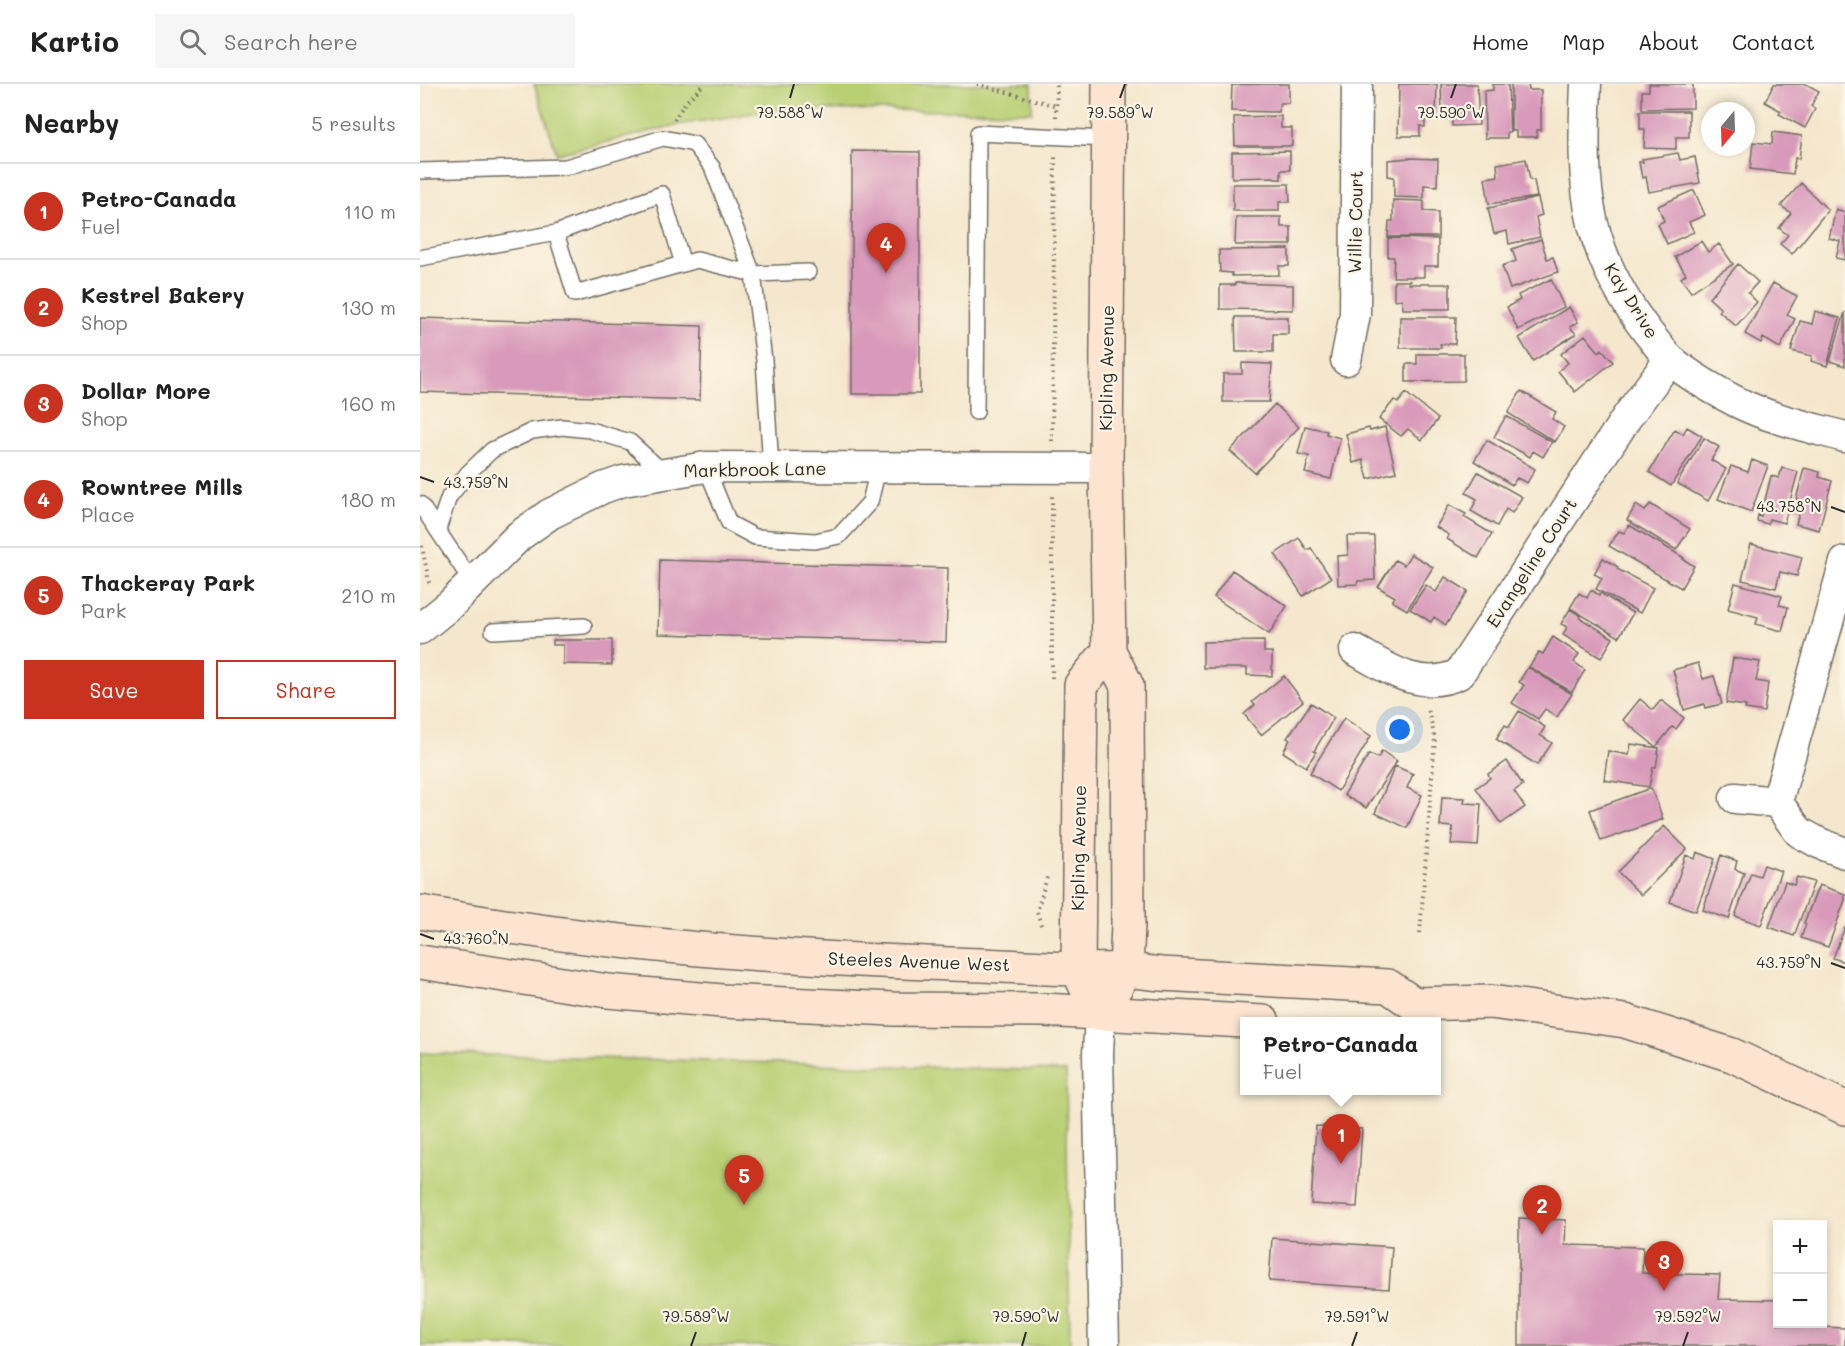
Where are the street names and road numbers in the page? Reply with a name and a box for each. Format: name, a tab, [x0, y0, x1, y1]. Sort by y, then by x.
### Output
street label: Willie Court	[1342, 170, 1368, 274]
street label: Kay Drive	[1599, 258, 1665, 343]
street label: Kipling Avenue	[1093, 305, 1119, 431]
street label: Markbrook Lane	[683, 456, 827, 482]
street label: Evangeline Court	[1480, 493, 1582, 632]
street label: Kipling Avenue	[1065, 785, 1091, 911]
street label: Steeles Avenue West	[828, 946, 1010, 976]

